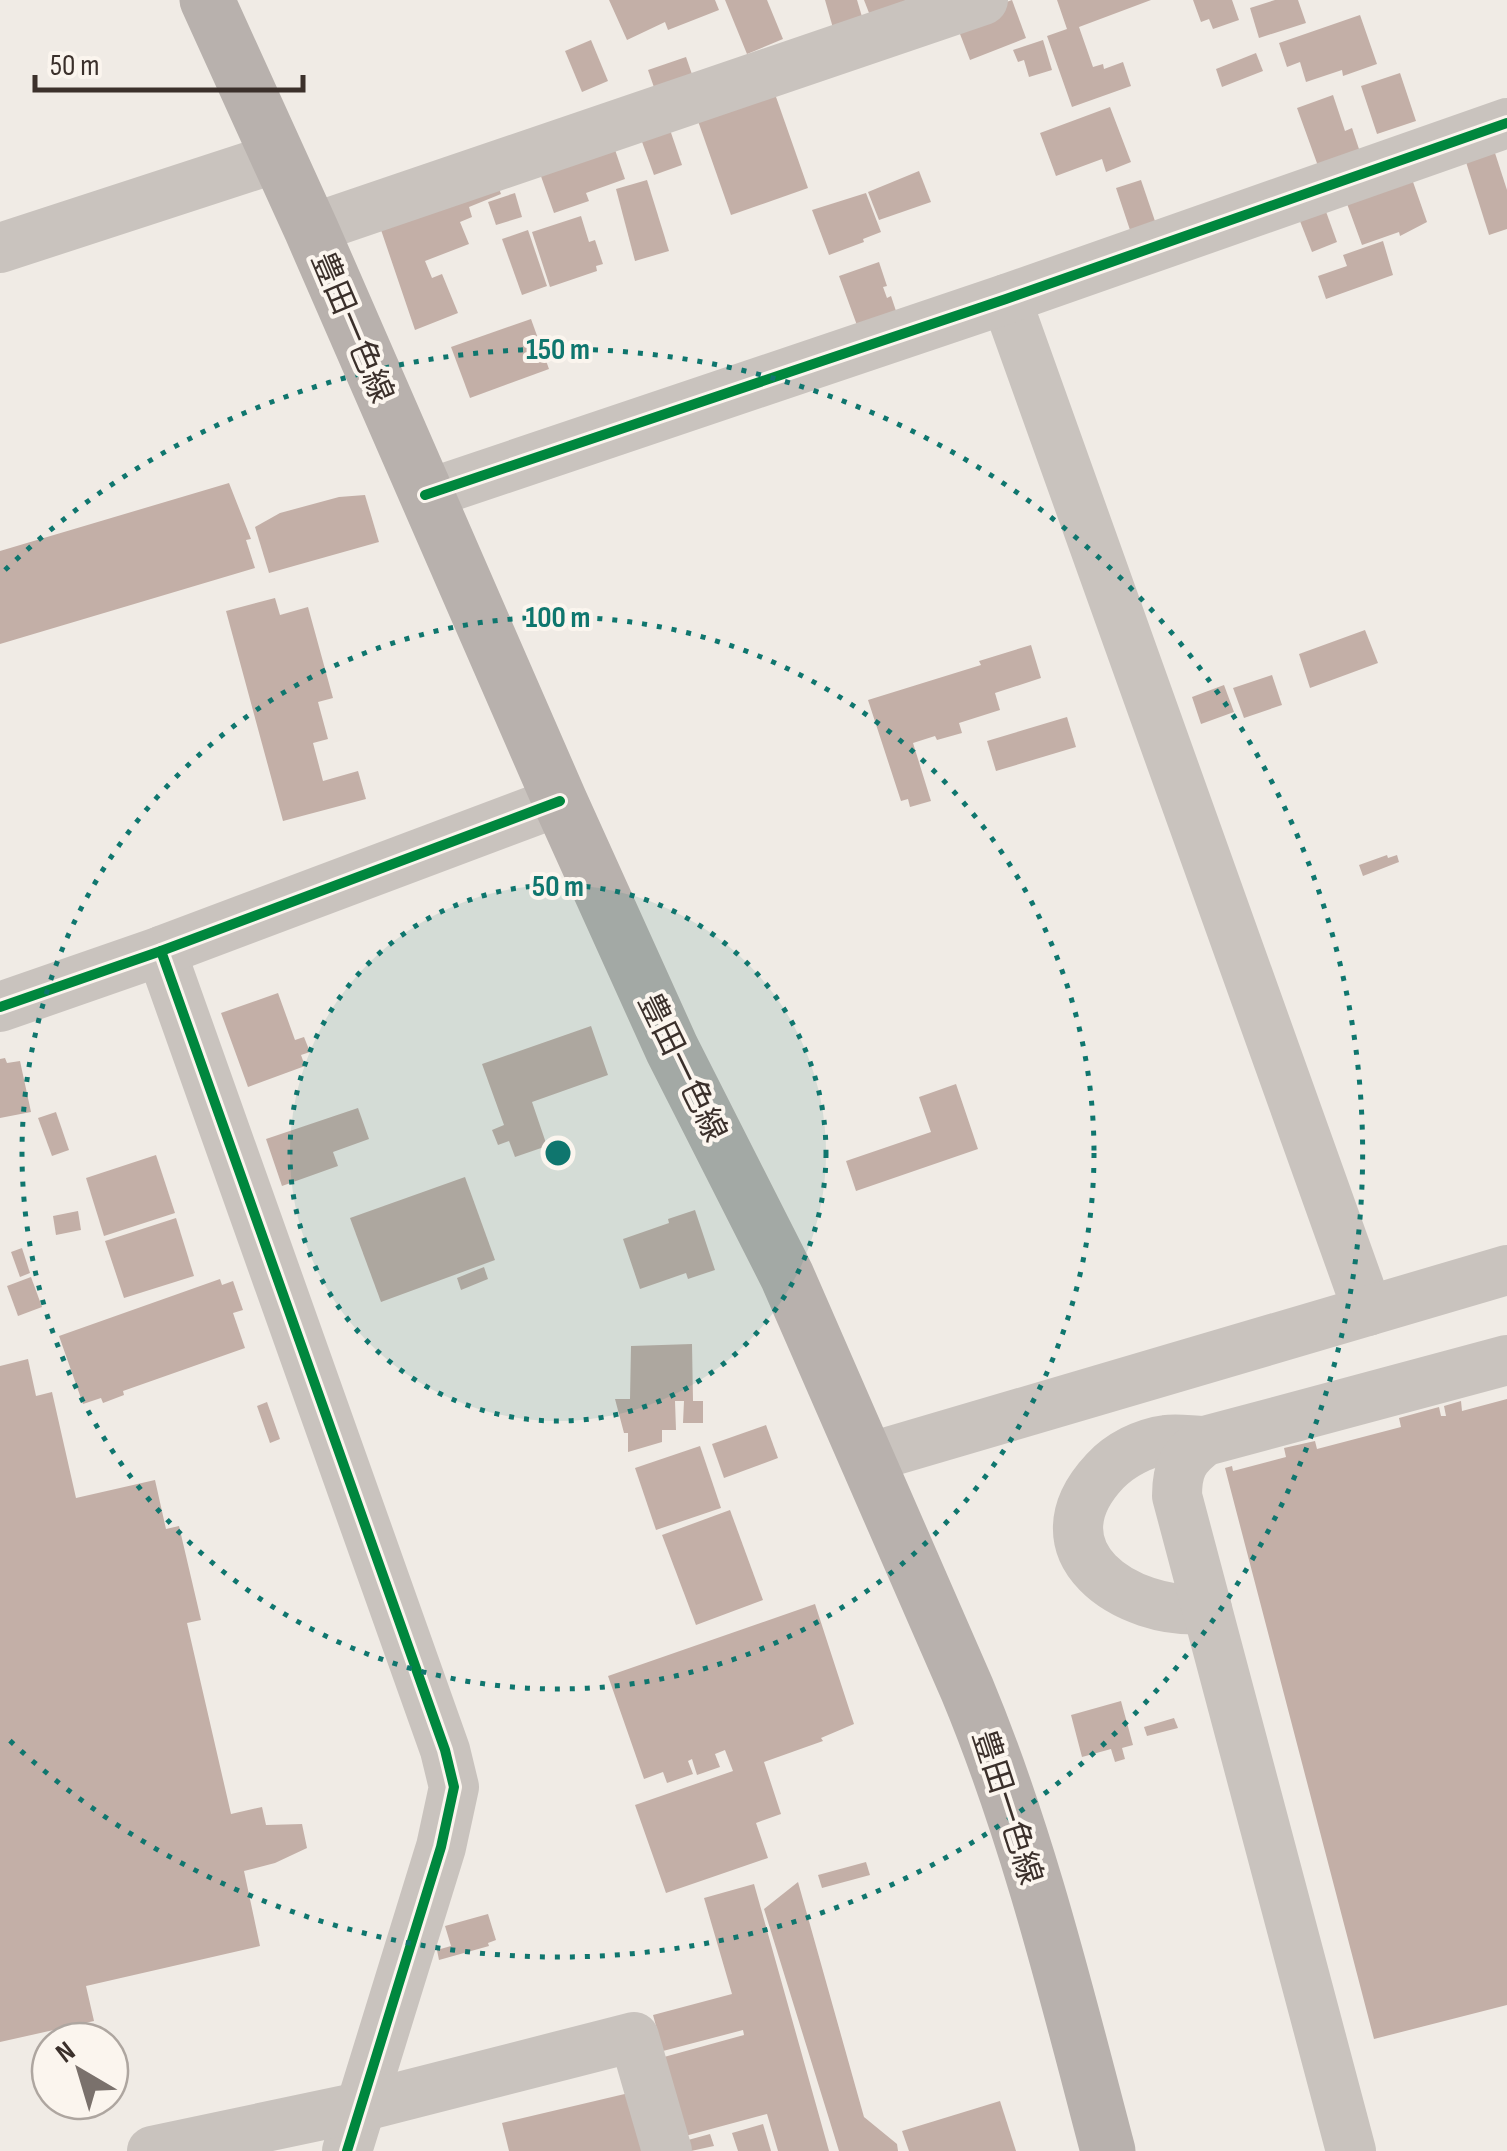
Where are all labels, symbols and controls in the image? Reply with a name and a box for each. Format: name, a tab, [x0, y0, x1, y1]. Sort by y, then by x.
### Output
scale bar	[35, 30, 302, 92]
text: 50 m	[50, 48, 99, 84]
street label: 豊田一色線	[302, 246, 401, 409]
text: 150 m	[526, 332, 590, 368]
text: 100 m	[526, 600, 590, 636]
text: 50 m	[532, 869, 584, 905]
street label: 豊田一色線	[629, 987, 734, 1148]
centre of rings	[540, 1135, 576, 1171]
street label: 豊田一色線	[963, 1725, 1050, 1890]
north arrow	[30, 2021, 130, 2121]
text: N	[49, 2035, 82, 2070]

